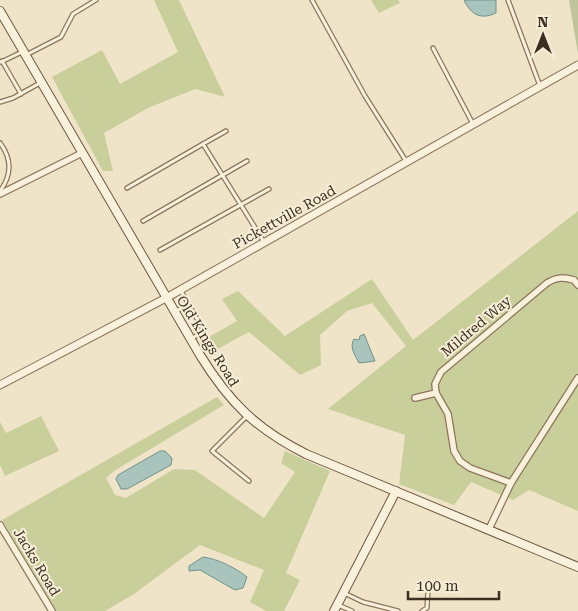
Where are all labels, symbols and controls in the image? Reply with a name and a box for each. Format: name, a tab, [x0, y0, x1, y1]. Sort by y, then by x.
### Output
north arrow	[518, 10, 568, 60]
text: N	[538, 14, 549, 30]
street label: Pickettville Road	[230, 182, 338, 252]
street label: Mildred Way	[438, 292, 515, 360]
street label: Old Kings Road	[174, 293, 242, 389]
street label: Jacks Road	[11, 525, 63, 599]
scale bar	[408, 568, 499, 600]
text: 100 m	[416, 577, 459, 595]

